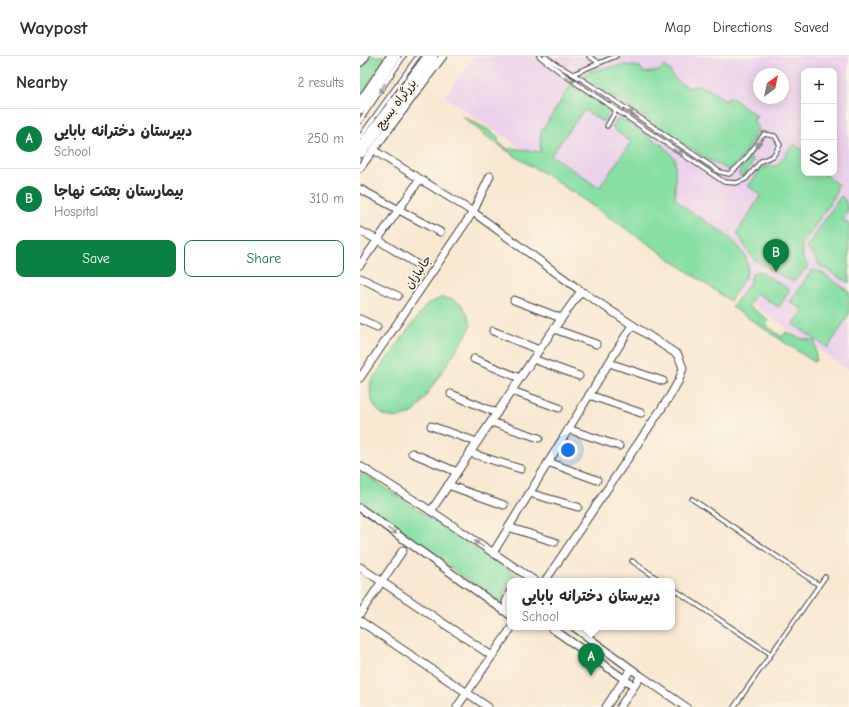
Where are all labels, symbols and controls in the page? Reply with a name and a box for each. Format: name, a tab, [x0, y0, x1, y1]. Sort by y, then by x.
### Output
text: Waypost	[20, 17, 88, 39]
text: Map	[664, 19, 691, 36]
text: Directions	[713, 19, 772, 36]
text: Saved	[794, 19, 829, 36]
north arrow	[753, 68, 789, 104]
map controls	[801, 68, 837, 176]
button: +	[801, 68, 837, 104]
text: Nearby	[16, 73, 67, 92]
text: 2 results	[297, 75, 344, 90]
one-way arrow	[565, 75, 575, 83]
street label: بزرگراه بسیج	[373, 76, 421, 133]
one-way arrow	[378, 83, 386, 93]
button: −	[801, 104, 837, 140]
one-way arrow	[628, 110, 638, 118]
text: دبیرستان دخترانه بابایی	[54, 122, 192, 140]
text: A	[25, 131, 33, 146]
text: 250 m	[307, 131, 344, 146]
one-way arrow	[754, 136, 763, 147]
button: layers	[801, 140, 837, 176]
text: School	[54, 144, 91, 159]
one-way arrow	[673, 148, 683, 156]
text: بیمارستان بعثت نهاجا	[54, 182, 184, 200]
text: B	[25, 191, 33, 206]
text: 310 m	[309, 191, 344, 206]
text: Hospital	[54, 204, 98, 219]
pin: B	[763, 239, 789, 272]
button: Save	[16, 240, 176, 277]
button: Share	[184, 240, 344, 277]
street label: جانبازان	[402, 253, 435, 292]
your location	[558, 440, 578, 460]
one-way arrow	[386, 527, 397, 535]
one-way arrow	[474, 540, 484, 548]
popup	[507, 578, 675, 630]
text: دبیرستان دخترانه بابایی	[522, 587, 660, 605]
text: School	[522, 609, 559, 624]
pin: A	[578, 643, 604, 676]

